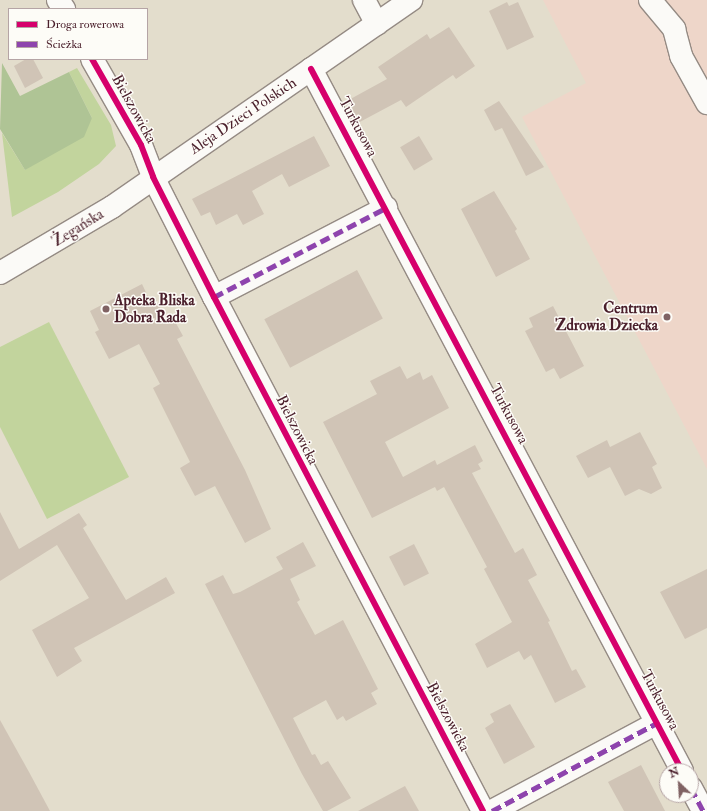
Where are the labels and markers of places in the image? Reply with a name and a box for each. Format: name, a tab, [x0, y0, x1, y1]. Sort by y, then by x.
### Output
place label: Apteka Bliska Dobra Rada	[114, 291, 195, 326]
place label: Centrum Zdrowia Dziecka	[555, 299, 658, 334]
marker: Apteka Bliska Dobra Rada	[101, 304, 111, 314]
marker: Centrum Zdrowia Dziecka	[661, 311, 673, 323]

